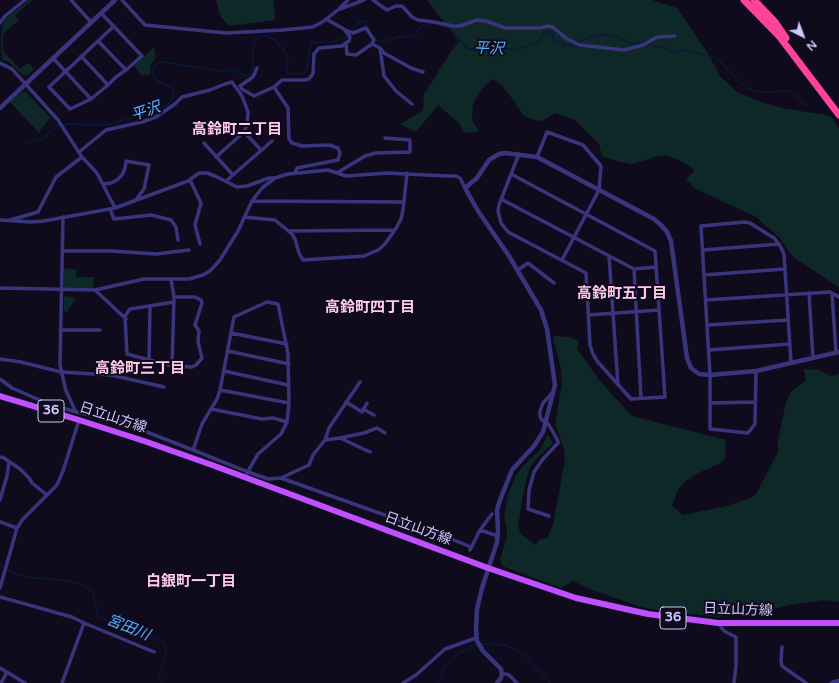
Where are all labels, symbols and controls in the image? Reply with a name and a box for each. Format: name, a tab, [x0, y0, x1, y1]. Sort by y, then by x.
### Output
north arrow	[783, 16, 823, 56]
text: N	[804, 38, 819, 53]
water label: 平沢	[474, 39, 504, 59]
water label: 平沢	[129, 99, 163, 125]
district label: 高鈴町二丁目	[192, 121, 282, 139]
district label: 高鈴町五丁目	[577, 285, 667, 303]
district label: 高鈴町四丁目	[325, 299, 415, 317]
district label: 高鈴町三丁目	[95, 360, 185, 378]
street label: 日立山方線	[77, 399, 149, 437]
road number: 36	[38, 400, 64, 422]
street label: 日立山方線	[382, 509, 454, 549]
district label: 白銀町一丁目	[146, 573, 236, 591]
street label: 日立山方線	[703, 600, 773, 620]
road number: 36	[660, 607, 686, 629]
water label: 宮田川	[104, 611, 152, 645]

